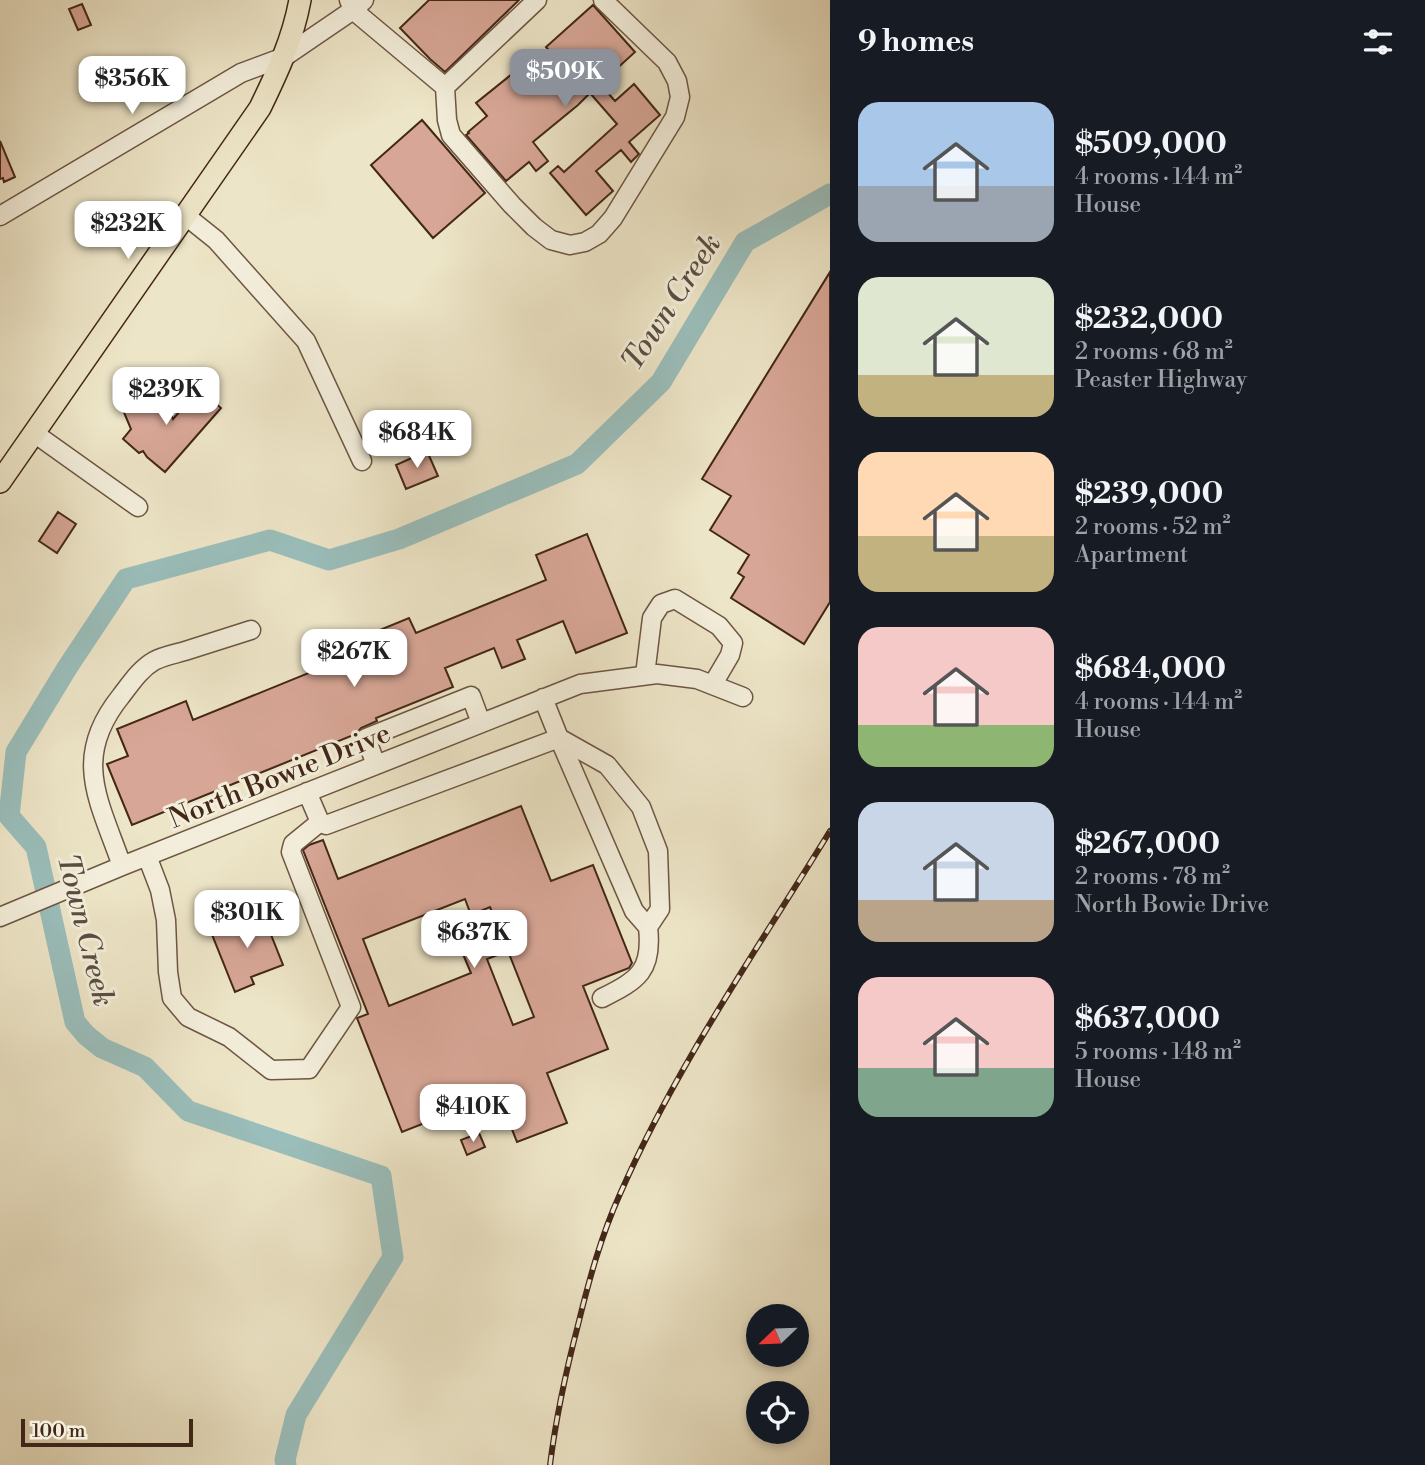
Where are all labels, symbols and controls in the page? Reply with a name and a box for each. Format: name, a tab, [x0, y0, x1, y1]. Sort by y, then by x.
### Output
text: 9 homes	[858, 23, 974, 61]
icon: filters	[1359, 23, 1397, 61]
pin: $509K	[516, 50, 614, 109]
pin: $356K	[83, 57, 181, 116]
text: $509K	[526, 58, 604, 86]
text: $356K	[95, 65, 169, 93]
text: $509,000	[1075, 125, 1227, 163]
icon: home	[914, 130, 998, 214]
text: 4 rooms · 144 m²	[1075, 163, 1242, 191]
text: House	[1075, 191, 1141, 219]
pin: $232K	[79, 202, 177, 261]
text: $232K	[91, 210, 165, 238]
water label: Town Creek	[613, 227, 730, 378]
text: $232,000	[1075, 300, 1223, 338]
icon: home	[914, 305, 998, 389]
text: 2 rooms · 68 m²	[1075, 338, 1233, 366]
text: Peaster Highway	[1075, 366, 1247, 394]
pin: $239K	[117, 368, 215, 427]
text: $239K	[128, 376, 204, 404]
pin: $684K	[368, 410, 466, 470]
text: $684K	[378, 419, 456, 447]
text: $239,000	[1075, 475, 1223, 513]
icon: home	[914, 480, 998, 564]
text: 2 rooms · 52 m²	[1075, 513, 1231, 541]
text: Apartment	[1075, 541, 1188, 569]
pin: $267K	[305, 630, 403, 689]
text: $267K	[317, 638, 391, 666]
text: $684,000	[1075, 650, 1226, 688]
icon: home	[914, 655, 998, 739]
text: 4 rooms · 144 m²	[1075, 688, 1242, 716]
street label: North Bowie Drive	[163, 716, 396, 837]
text: House	[1075, 716, 1141, 744]
text: $267,000	[1075, 825, 1220, 863]
icon: home	[914, 830, 998, 914]
water label: Town Creek	[48, 850, 122, 1010]
text: 2 rooms · 78 m²	[1075, 863, 1230, 891]
pin: $301K	[198, 890, 296, 950]
text: North Bowie Drive	[1075, 891, 1269, 919]
text: $301K	[210, 899, 284, 927]
pin: $637K	[425, 911, 523, 970]
text: $637K	[437, 919, 511, 947]
text: $637,000	[1075, 1000, 1220, 1038]
icon: home	[914, 1005, 998, 1089]
text: 5 rooms · 148 m²	[1075, 1038, 1241, 1066]
text: House	[1075, 1066, 1141, 1094]
pin: $410K	[424, 1084, 522, 1144]
text: $410K	[436, 1093, 510, 1121]
north arrow	[746, 1304, 808, 1367]
map controls	[746, 1304, 809, 1444]
button: locate	[746, 1381, 809, 1444]
scale bar	[21, 1416, 192, 1448]
text: 100 m	[32, 1419, 85, 1443]

